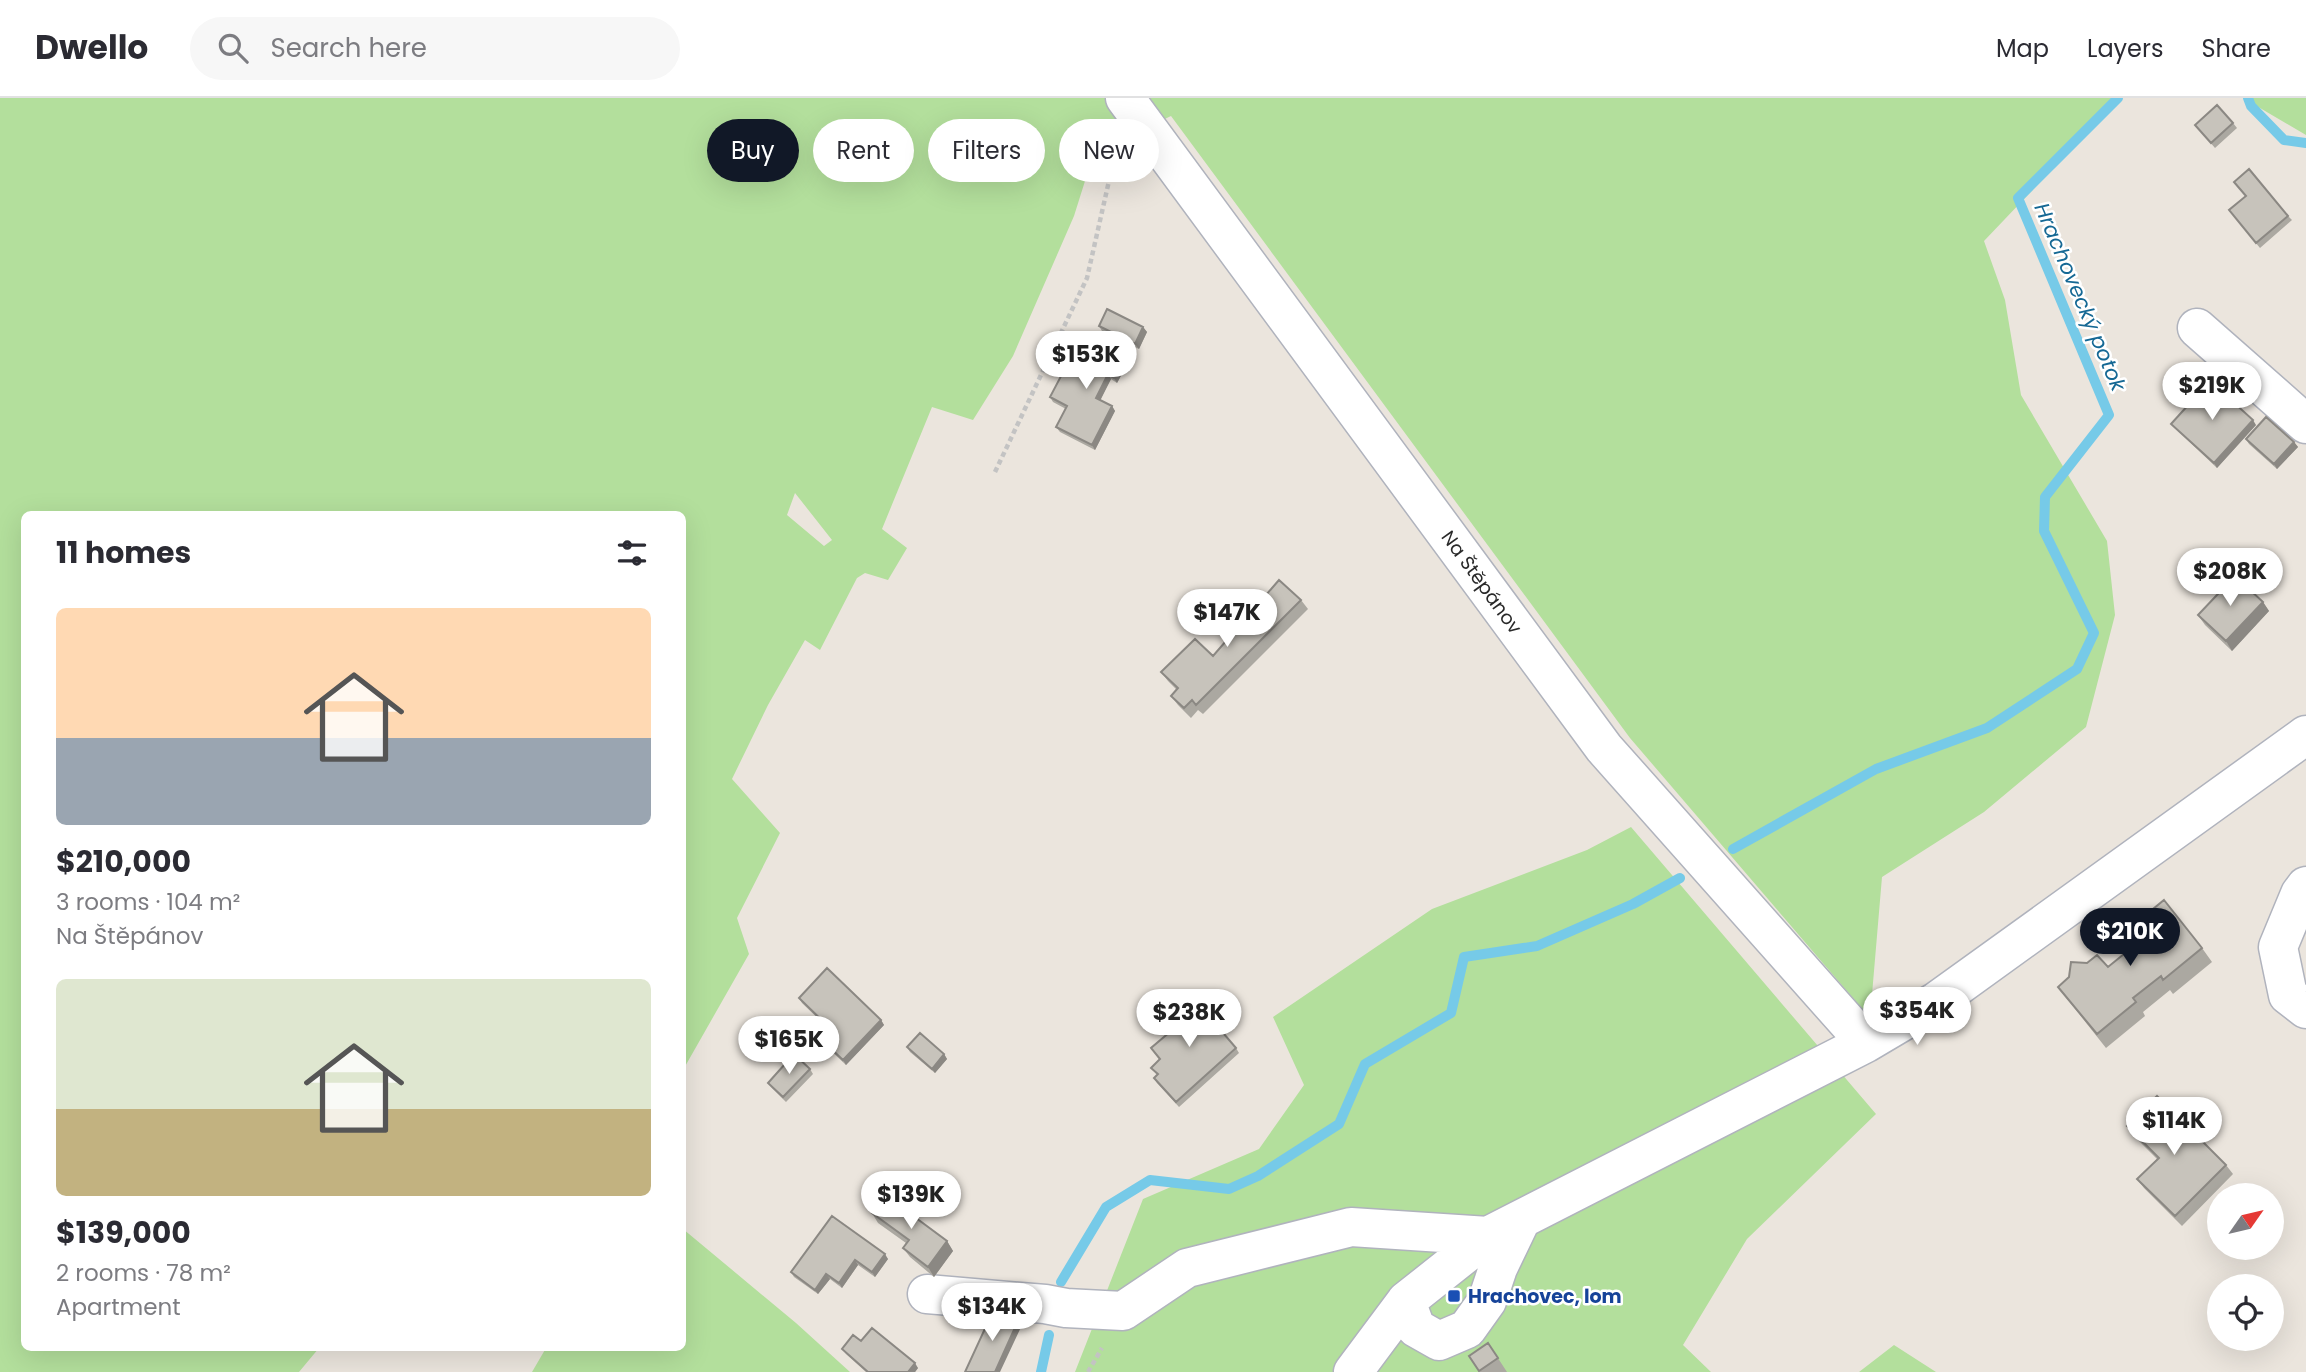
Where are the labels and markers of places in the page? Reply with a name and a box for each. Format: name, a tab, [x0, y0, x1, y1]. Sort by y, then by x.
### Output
pin: $153K	[1037, 331, 1135, 391]
pin: $219K	[2163, 362, 2261, 422]
pin: $208K	[2181, 548, 2279, 608]
pin: $147K	[1178, 589, 1276, 649]
pin: $210K	[2081, 908, 2179, 968]
pin: $354K	[1868, 988, 1966, 1047]
pin: $238K	[1140, 990, 1238, 1049]
pin: $165K	[740, 1016, 838, 1076]
pin: $114K	[2125, 1098, 2223, 1157]
pin: $139K	[862, 1172, 960, 1231]
place label: Hrachovec, lom	[1468, 1283, 1622, 1310]
pin: $134K	[943, 1284, 1041, 1343]
marker: Hrachovec, lom	[1446, 1288, 1462, 1304]

